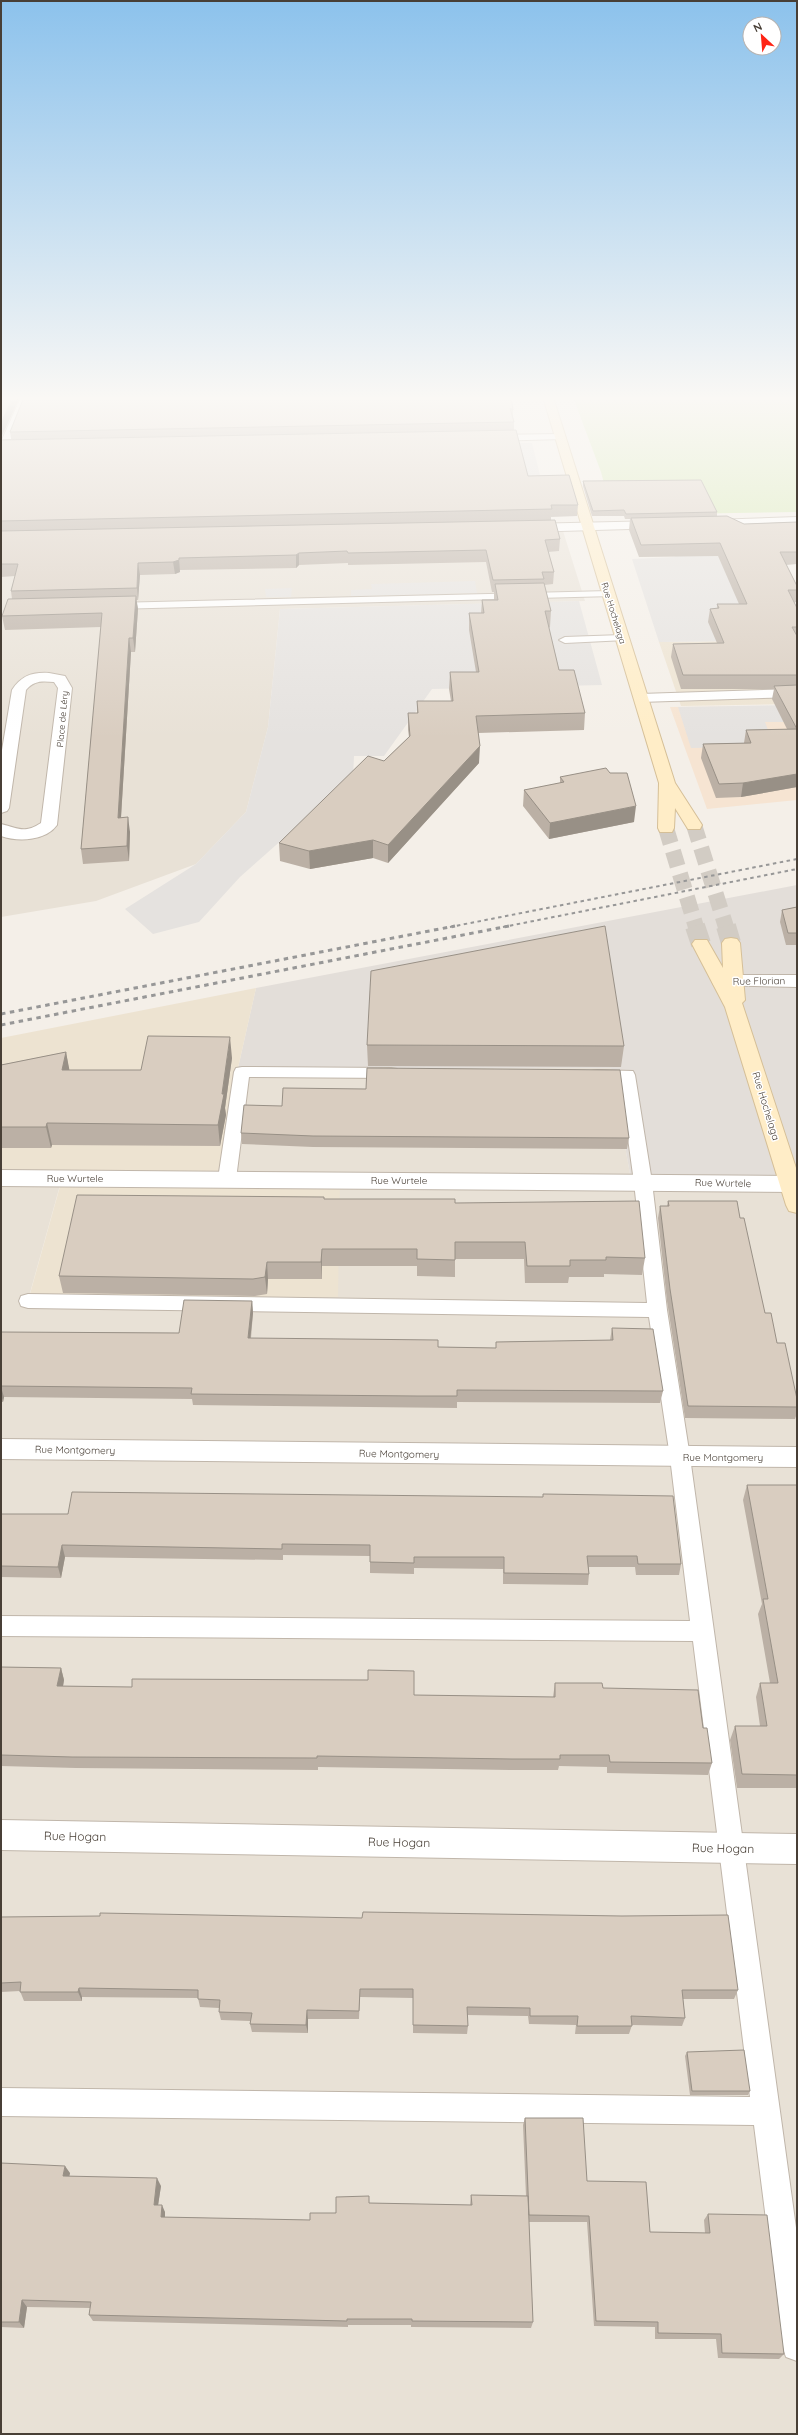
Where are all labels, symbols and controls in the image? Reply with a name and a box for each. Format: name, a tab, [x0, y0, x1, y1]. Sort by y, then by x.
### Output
north arrow	[742, 16, 782, 56]
text: N	[751, 19, 764, 35]
street label: Rue Hochelaga	[599, 581, 629, 645]
street label: Place de Léry	[54, 690, 70, 748]
street label: Rue Florian	[733, 974, 785, 988]
street label: Rue Hochelaga	[749, 1070, 783, 1142]
street label: Rue Wurtele	[47, 1172, 104, 1185]
street label: Rue Wurtele	[371, 1174, 428, 1187]
street label: Rue Wurtele	[695, 1176, 752, 1190]
street label: Rue Montgomery	[35, 1443, 115, 1457]
street label: Rue Montgomery	[359, 1447, 439, 1461]
street label: Rue Montgomery	[683, 1451, 763, 1464]
street label: Rue Hogan	[44, 1828, 106, 1844]
street label: Rue Hogan	[368, 1834, 430, 1850]
street label: Rue Hogan	[692, 1840, 754, 1856]

